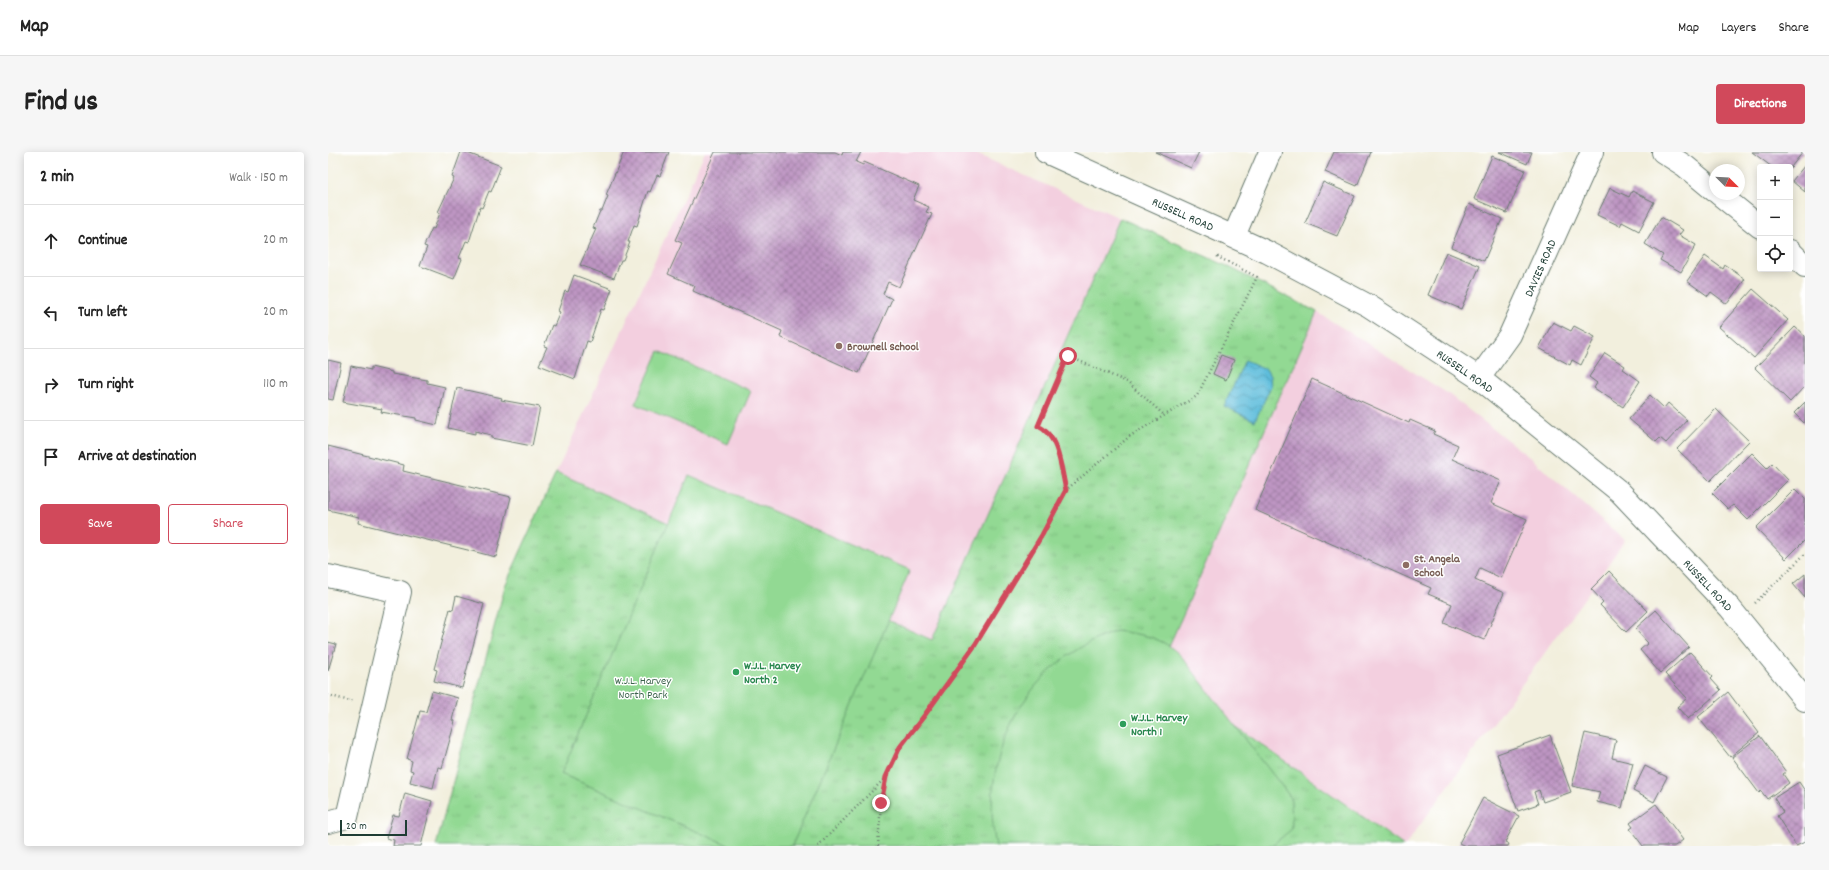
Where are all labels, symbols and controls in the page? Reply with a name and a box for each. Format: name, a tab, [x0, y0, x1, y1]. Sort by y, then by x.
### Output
text: Map	[20, 14, 49, 41]
text: Map	[1678, 18, 1699, 38]
text: Layers	[1721, 18, 1756, 38]
text: Share	[1778, 18, 1809, 38]
text: Find us	[24, 84, 98, 124]
button: Directions	[1716, 84, 1805, 124]
north arrow	[1709, 164, 1745, 200]
map controls	[1757, 164, 1793, 272]
button: +	[1757, 164, 1793, 200]
text: 2 min	[40, 166, 74, 190]
text: Walk · 150 m	[229, 169, 288, 188]
street label: RUSSELL ROAD	[1149, 194, 1216, 236]
button: −	[1757, 200, 1793, 236]
icon: ahead	[40, 230, 62, 252]
text: Continue	[78, 230, 127, 252]
text: 20 m	[263, 231, 288, 250]
button: locate	[1757, 236, 1793, 272]
street label: DAVIES ROAD	[1521, 237, 1562, 300]
icon: left	[40, 302, 62, 324]
text: Turn left	[78, 302, 127, 324]
text: 20 m	[263, 303, 288, 322]
place label: Brownell School	[847, 339, 919, 356]
marker: Brownell School	[834, 341, 844, 351]
street label: RUSSELL ROAD	[1432, 346, 1496, 398]
route start	[1059, 347, 1077, 365]
icon: right	[40, 374, 62, 396]
text: Turn right	[78, 374, 134, 396]
text: 110 m	[263, 375, 288, 394]
icon: arrive	[40, 446, 62, 468]
text: Arrive at destination	[78, 446, 196, 468]
button: Save	[40, 504, 160, 544]
button: Share	[168, 504, 288, 544]
place label: St. Angela School	[1414, 551, 1461, 582]
street label: RUSSELL ROAD	[1678, 556, 1736, 616]
marker: St. Angela School	[1401, 560, 1411, 570]
place label: W.J.L. Harvey North 2	[744, 658, 801, 689]
marker: W.J.L. Harvey North 2	[731, 667, 741, 677]
park label: W.J.L. Harvey North Park	[615, 673, 672, 704]
place label: W.J.L. Harvey North 1	[1131, 710, 1188, 741]
marker: W.J.L. Harvey North 1	[1118, 719, 1128, 729]
route end	[872, 794, 890, 812]
scale bar	[340, 818, 407, 837]
text: 20 m	[346, 819, 367, 835]

